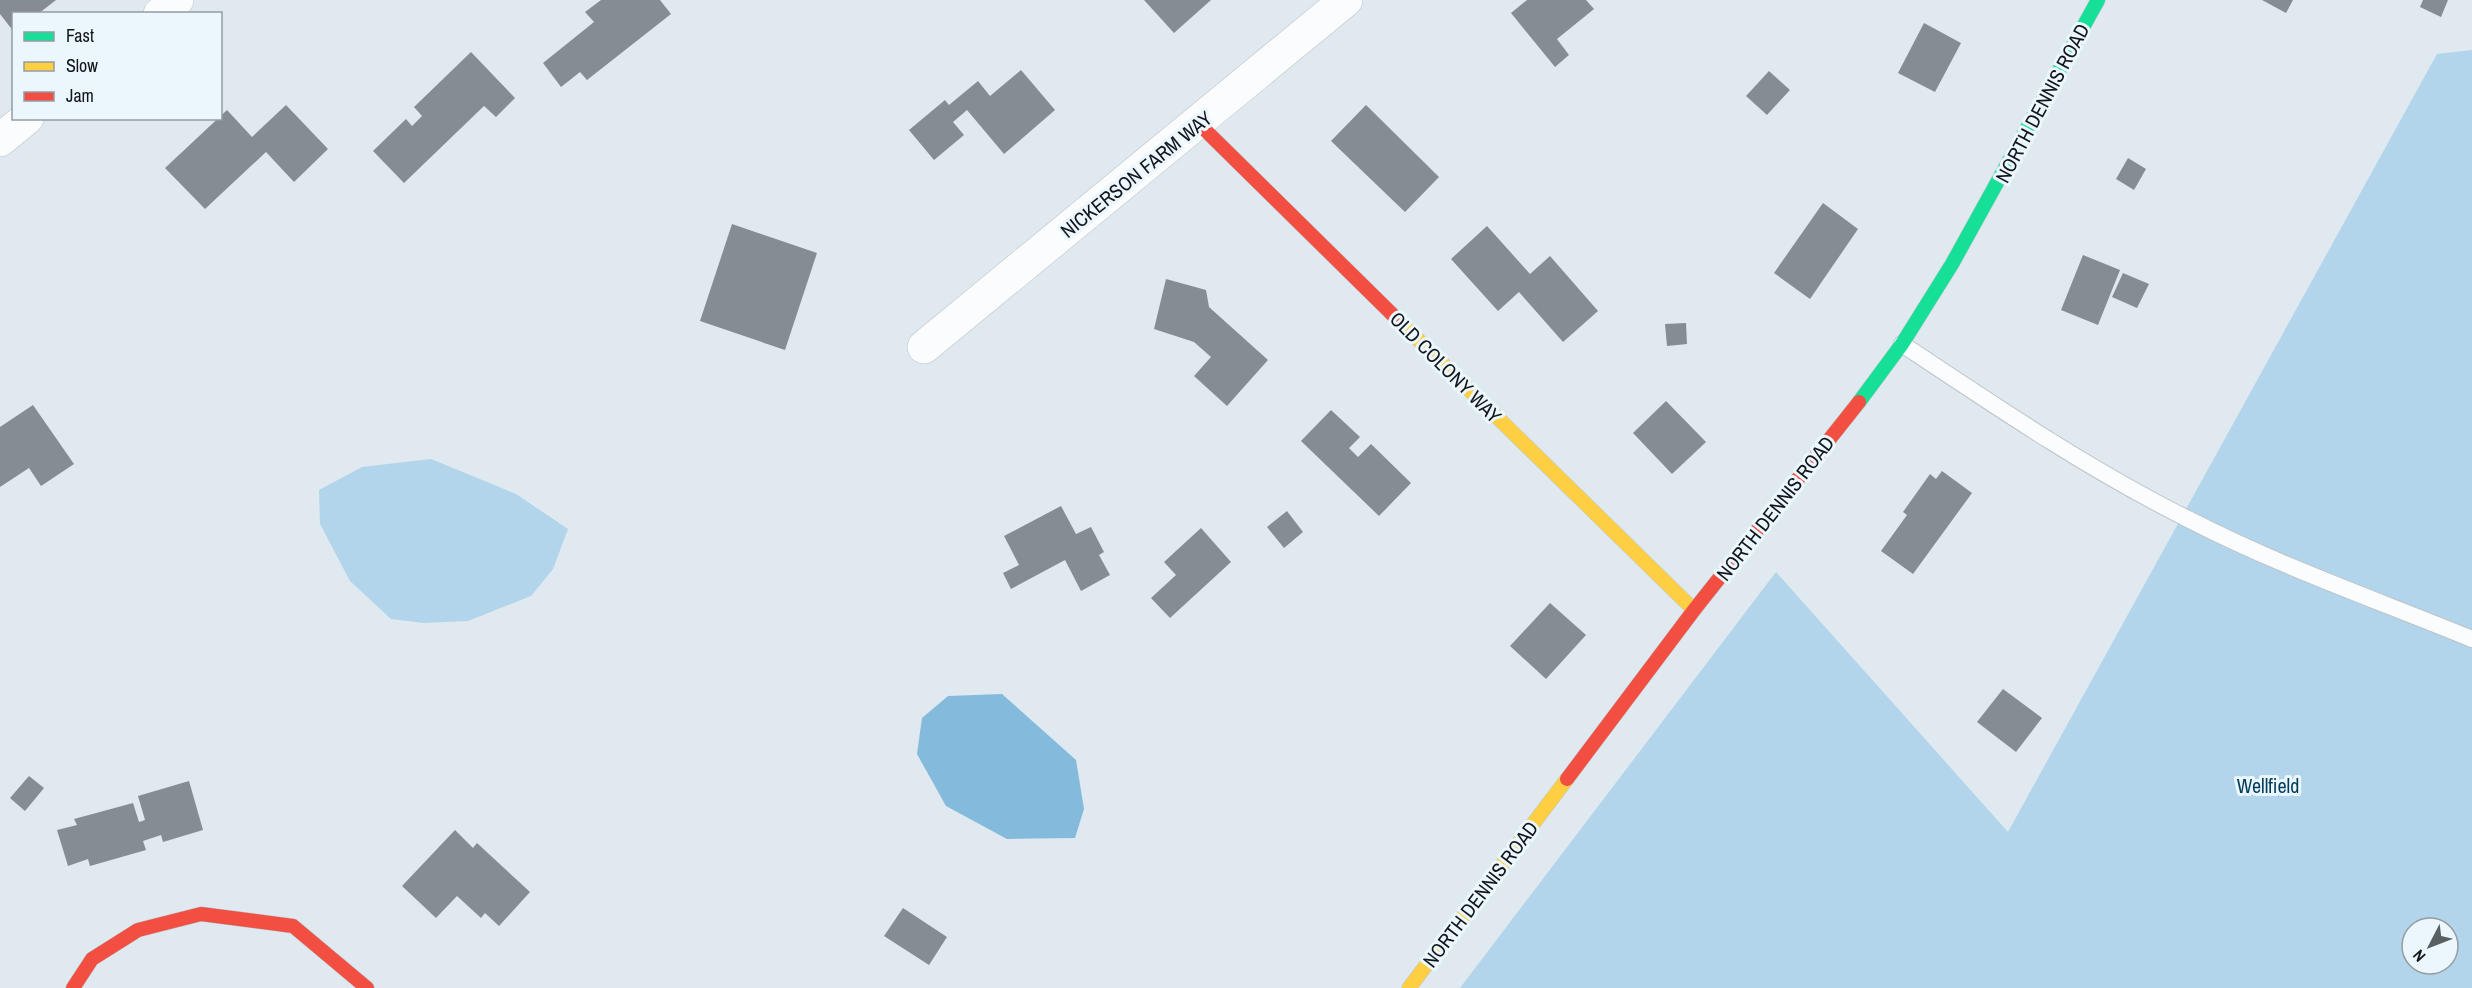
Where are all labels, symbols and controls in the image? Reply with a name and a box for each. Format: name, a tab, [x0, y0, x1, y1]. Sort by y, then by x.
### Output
legend	[12, 12, 222, 120]
street label: NORTH DENNIS ROAD	[1989, 19, 2095, 187]
text: Fast	[66, 23, 94, 48]
text: Slow	[66, 53, 98, 78]
text: Jam	[66, 83, 94, 108]
street label: NICKERSON FARM WAY	[1055, 104, 1217, 244]
street label: OLD COLONY WAY	[1384, 305, 1508, 429]
street label: NORTH DENNIS ROAD	[1710, 430, 1840, 586]
park label: Wellfield	[2237, 772, 2299, 799]
street label: NORTH DENNIS ROAD	[1416, 815, 1544, 973]
north arrow	[2400, 916, 2460, 976]
text: N	[2408, 945, 2430, 967]

